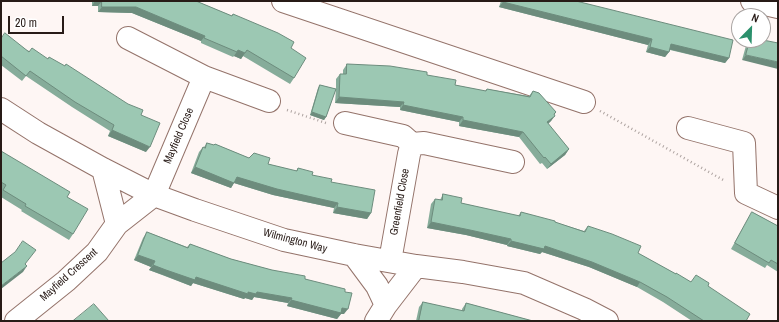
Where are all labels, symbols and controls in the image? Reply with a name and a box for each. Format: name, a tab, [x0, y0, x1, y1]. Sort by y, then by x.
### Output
scale bar	[10, 8, 66, 34]
north arrow	[731, 8, 771, 48]
text: N	[750, 10, 761, 26]
text: 20 m	[15, 15, 37, 31]
street label: Mayfield Close	[161, 106, 197, 166]
street label: Greenfield Close	[388, 168, 412, 236]
street label: Wilmington Way	[261, 226, 329, 256]
street label: Mayfield Crescent	[38, 246, 100, 304]

